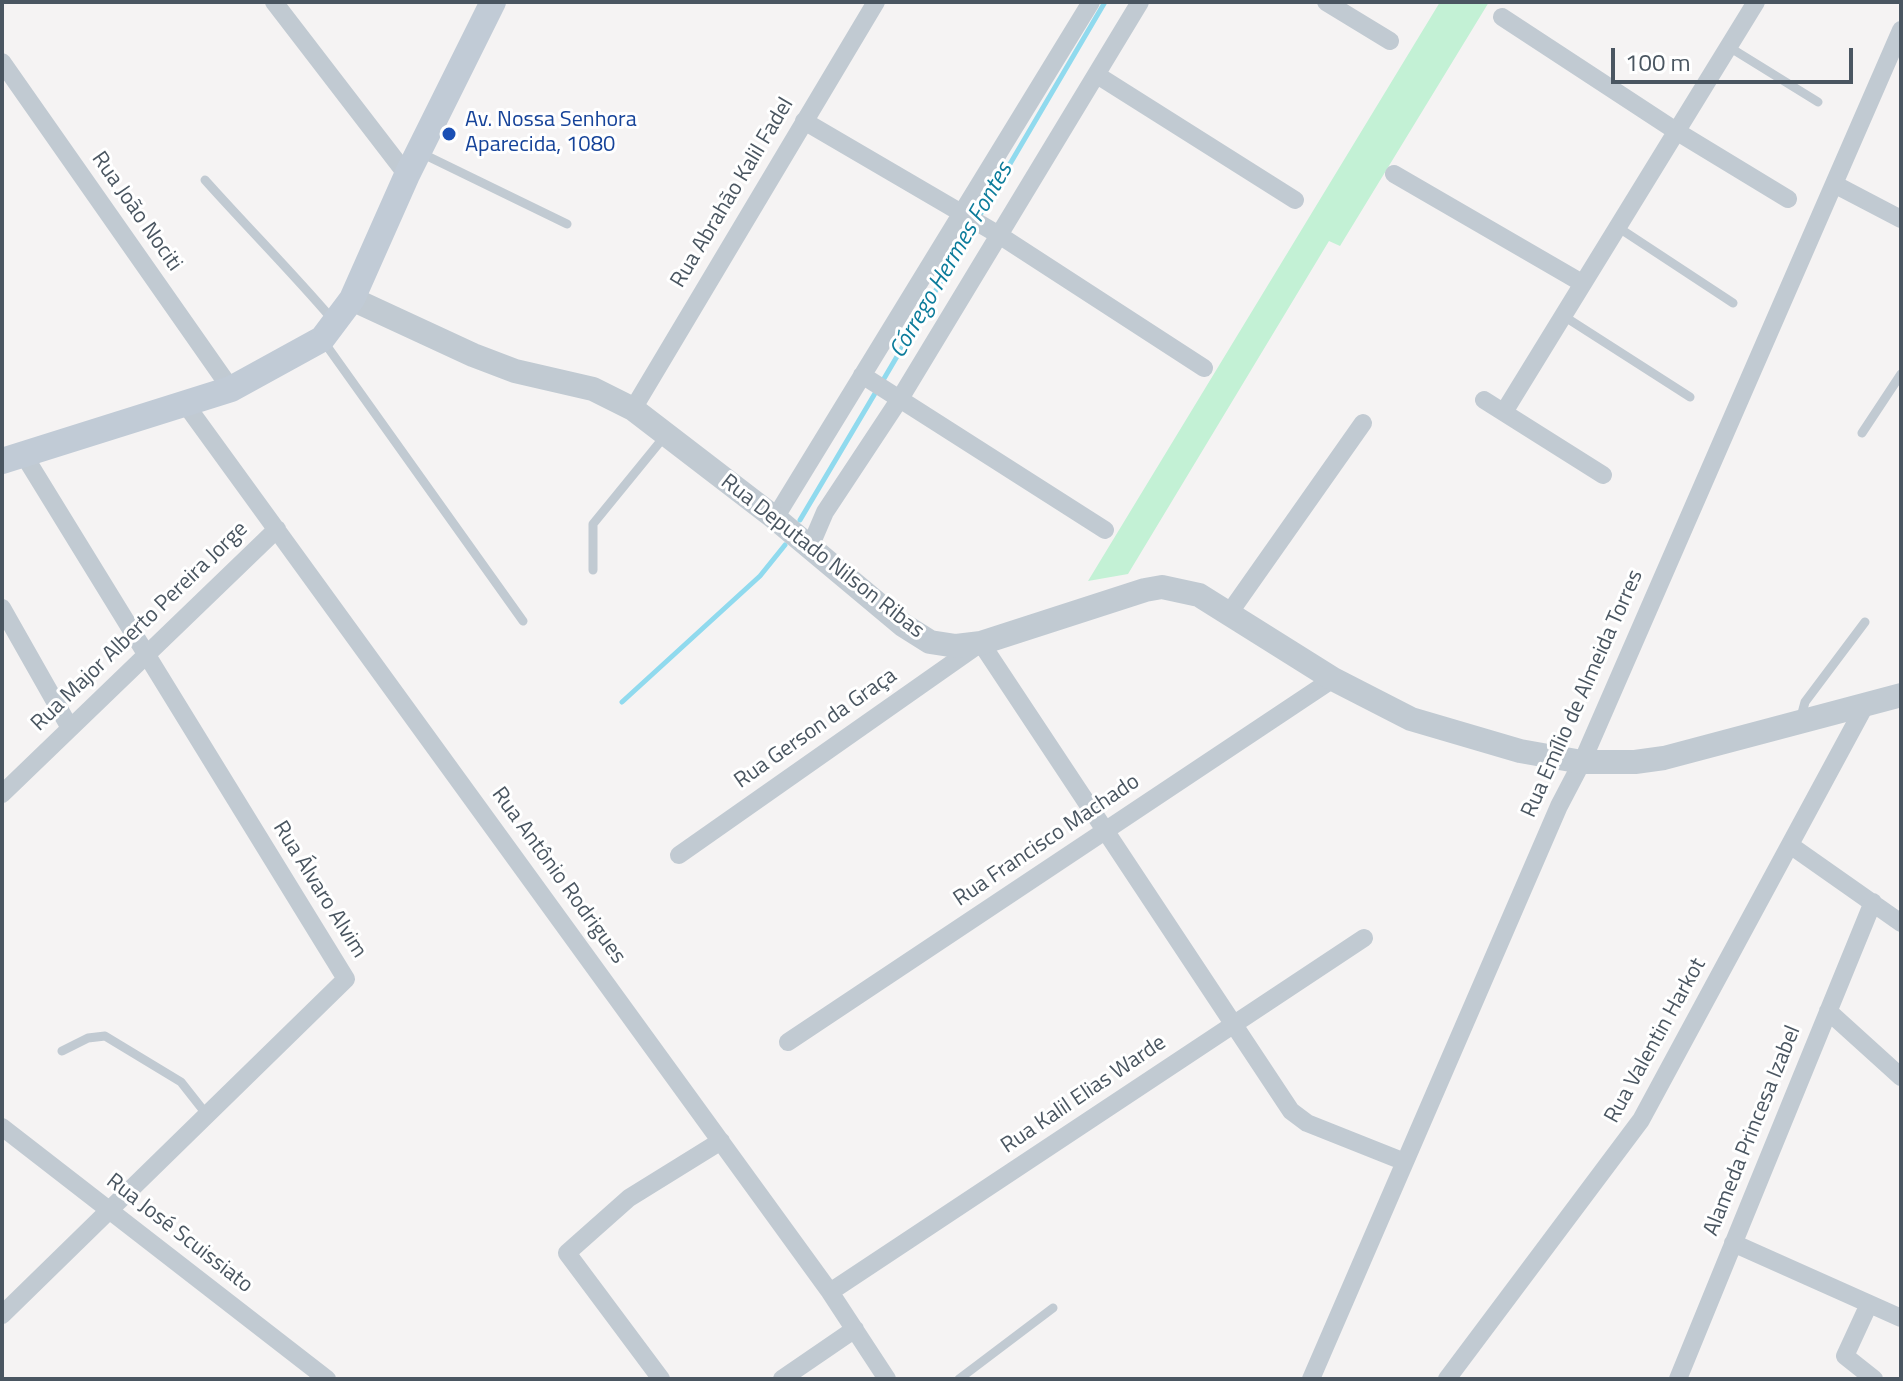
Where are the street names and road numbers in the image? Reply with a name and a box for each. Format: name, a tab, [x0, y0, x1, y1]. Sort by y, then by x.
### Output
street label: Rua Abrahão Kalil Fadel	[666, 93, 800, 293]
street label: Rua João Nociti	[85, 147, 187, 277]
street label: Rua Deputado Nilson Ribas	[715, 469, 929, 645]
street label: Rua Major Alberto Pereira Jorge	[26, 517, 254, 737]
street label: Rua Emílio de Almeida Torres	[1516, 566, 1650, 822]
street label: Rua Gerson da Graça	[730, 663, 902, 795]
street label: Rua Francisco Machado	[949, 769, 1145, 913]
street label: Rua Antônio Rodrigues	[485, 783, 631, 969]
street label: Rua Álvaro Alvim	[266, 817, 372, 963]
street label: Rua Valentin Harkot	[1600, 954, 1712, 1128]
street label: Alameda Princesa Izabel	[1699, 1022, 1807, 1240]
street label: Rua Kalil Elias Warde	[997, 1030, 1171, 1160]
street label: Rua José Scuissiato	[100, 1169, 258, 1299]

